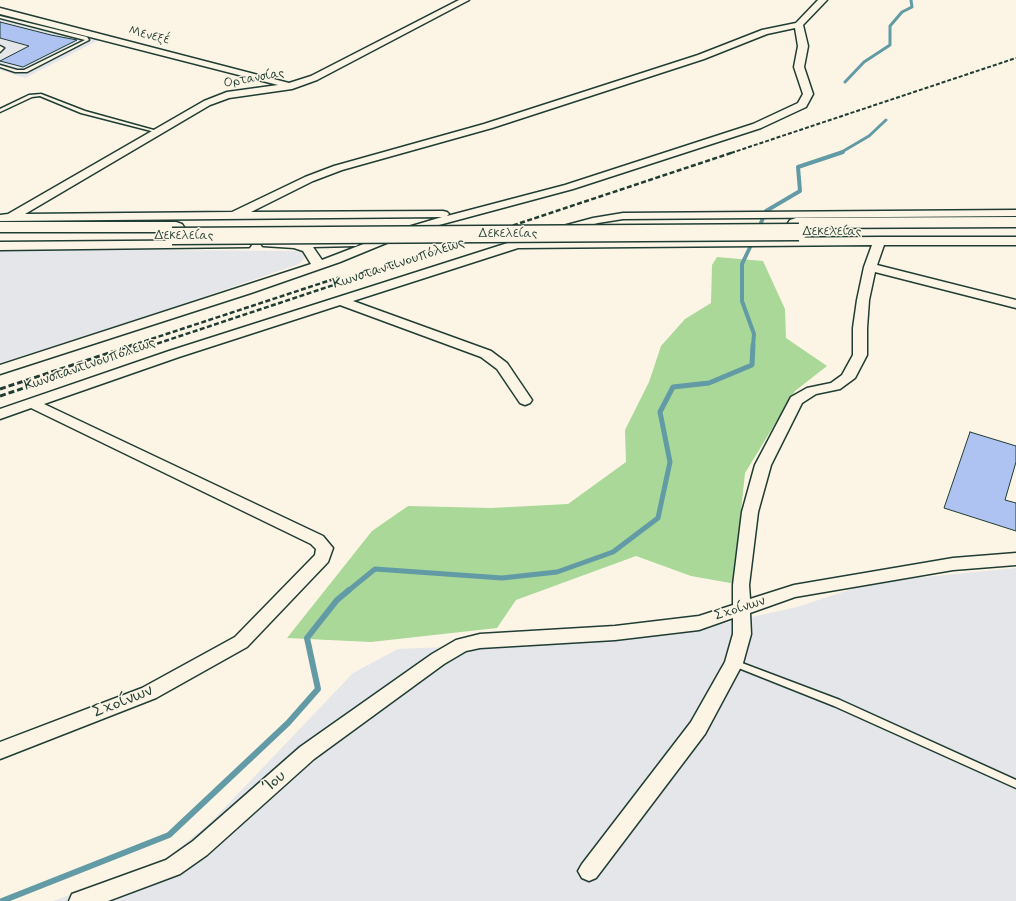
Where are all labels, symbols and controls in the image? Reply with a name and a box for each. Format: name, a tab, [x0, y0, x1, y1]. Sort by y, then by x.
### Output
street label: Μενεξέ	[127, 23, 171, 49]
street label: Ορτανσίας	[222, 66, 286, 92]
street label: Δεκελείας	[802, 224, 862, 240]
street label: Δεκελείας	[478, 226, 538, 242]
street label: Δεκελείας	[154, 228, 214, 244]
street label: Κωνσταντινουπόλεως	[331, 234, 467, 294]
street label: Κωνσταντινουπόλεως	[22, 334, 158, 396]
street label: Σχοίνων	[712, 592, 768, 626]
street label: Σχοίνων	[90, 680, 156, 724]
street label: Ίου	[259, 766, 291, 798]

